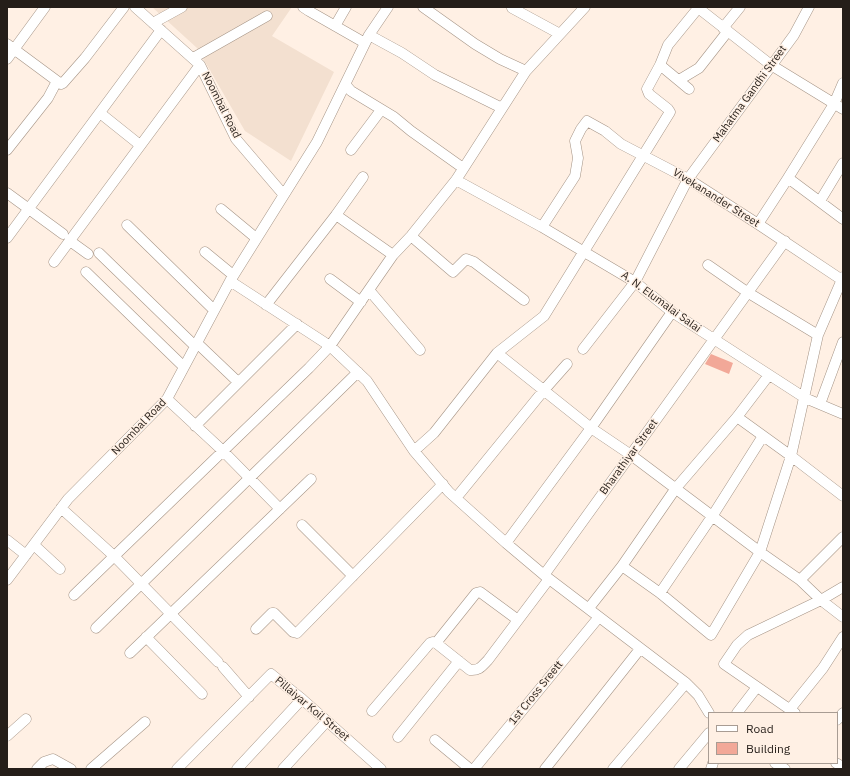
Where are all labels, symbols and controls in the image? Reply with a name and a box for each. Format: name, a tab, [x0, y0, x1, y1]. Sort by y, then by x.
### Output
street label: Mahatma Gandhi Street	[710, 43, 790, 145]
street label: Noombal Road	[199, 70, 243, 140]
street label: Vivekanander Street	[670, 166, 762, 230]
street label: A. N. Elumalai Salai	[619, 269, 703, 335]
street label: Noombal Road	[109, 396, 169, 458]
street label: Bharathiyar Street	[597, 417, 661, 497]
street label: 1st Cross Sreett	[506, 658, 566, 728]
street label: Pillaiyar Koil Street	[272, 674, 352, 744]
legend	[708, 712, 838, 764]
text: Road	[746, 721, 774, 736]
text: Building	[746, 741, 790, 756]

